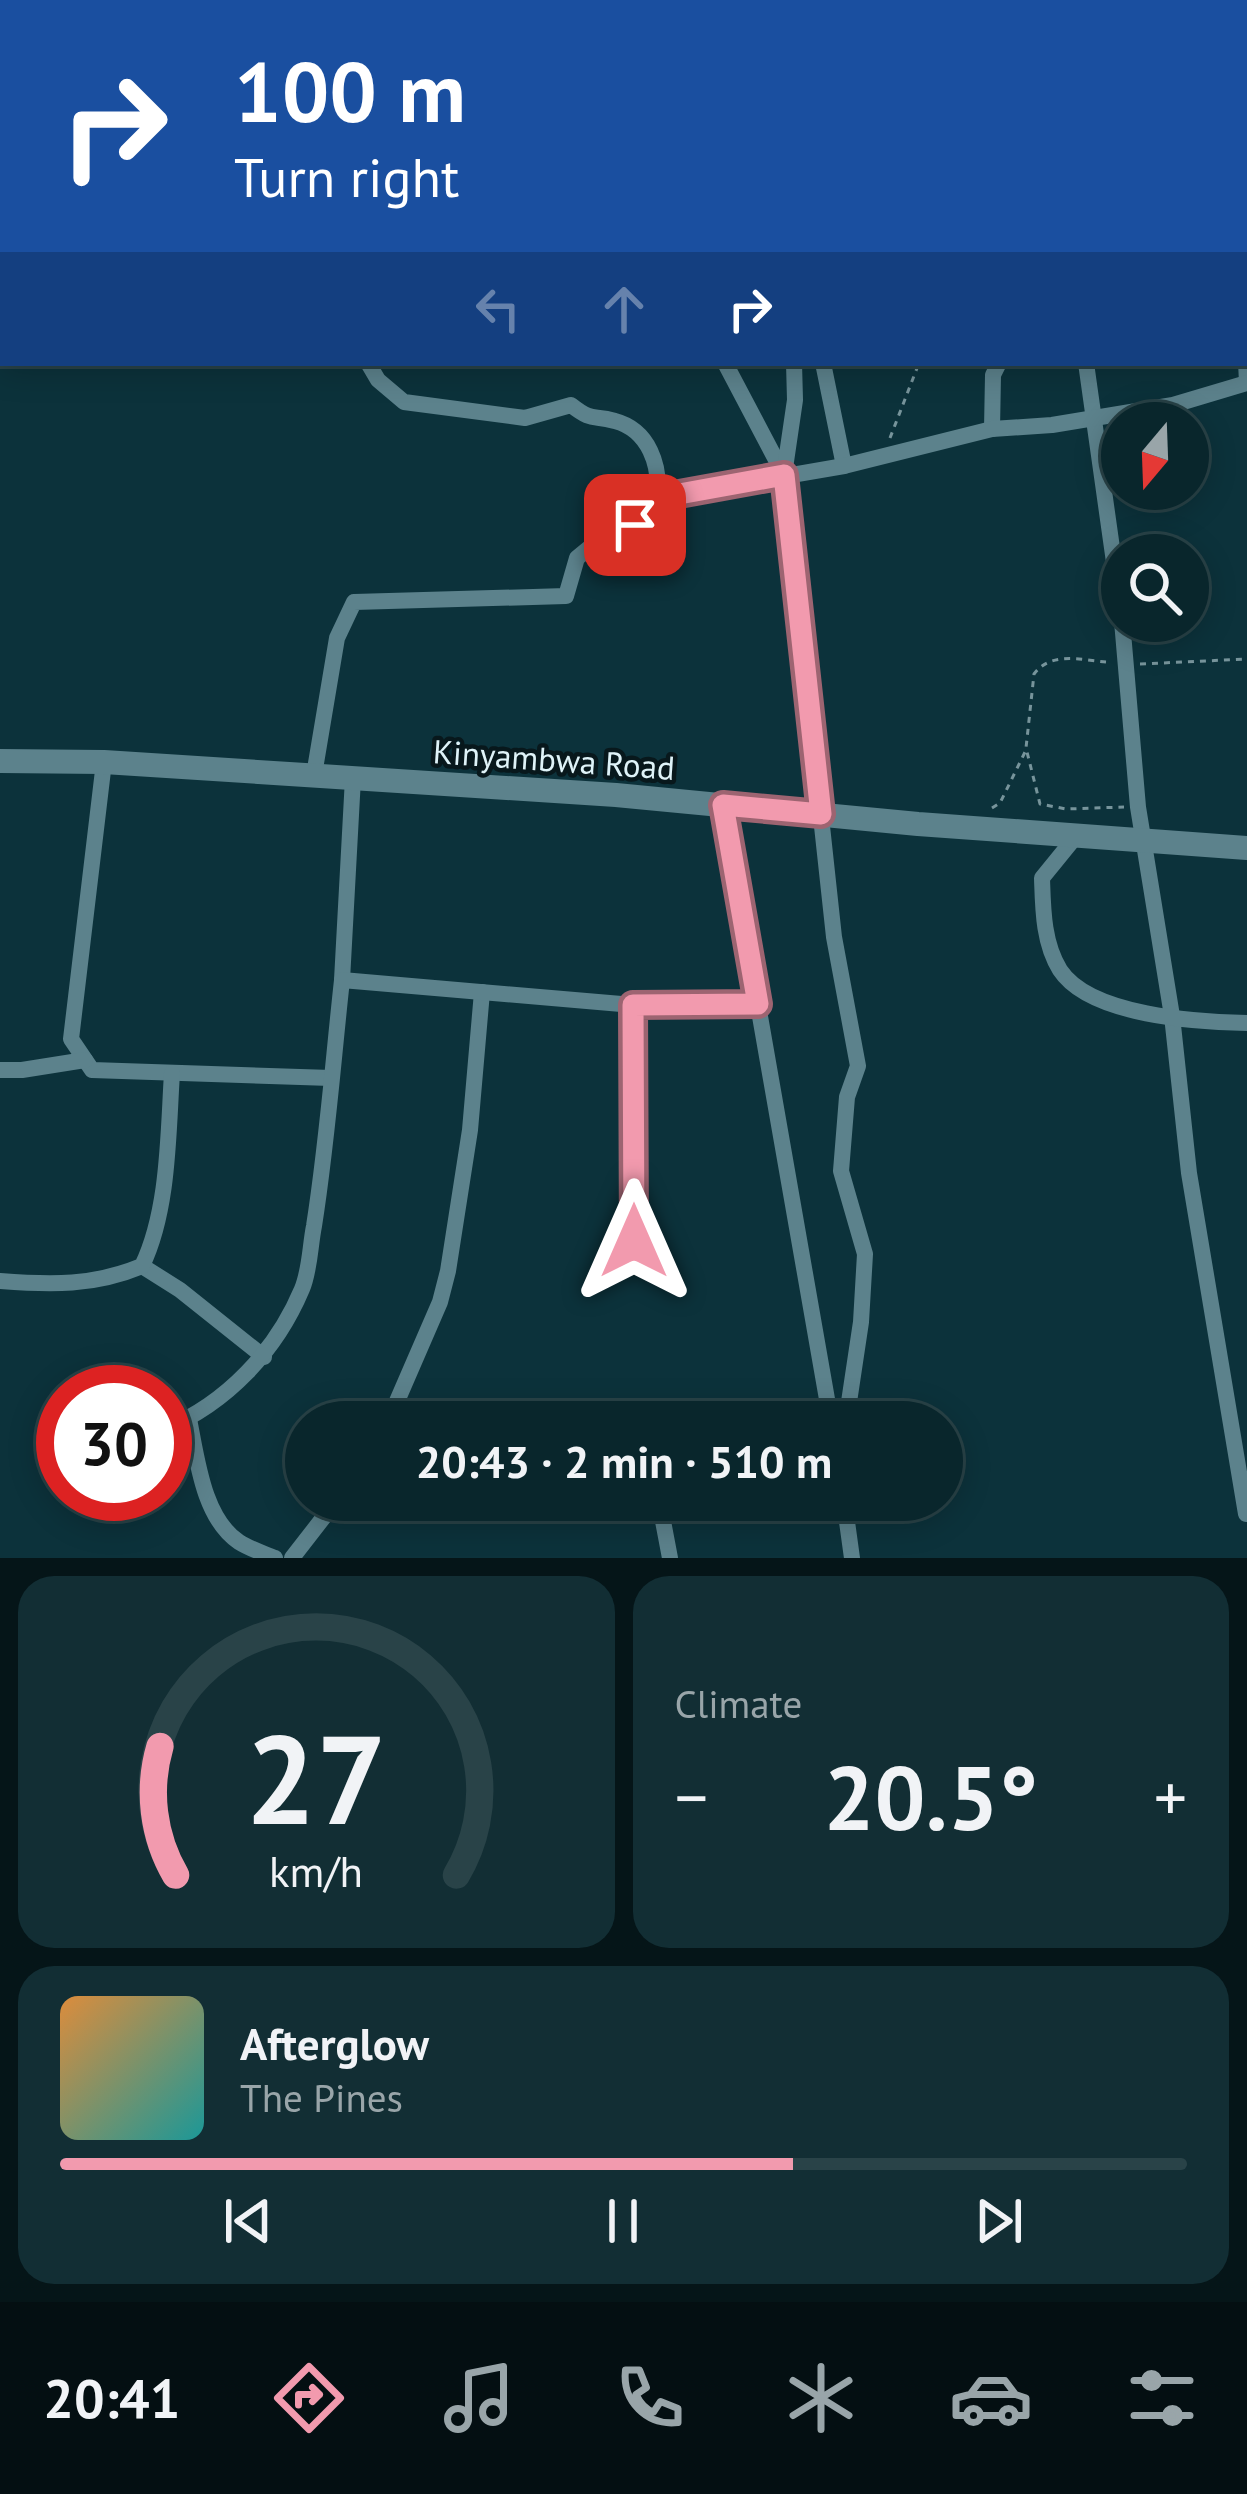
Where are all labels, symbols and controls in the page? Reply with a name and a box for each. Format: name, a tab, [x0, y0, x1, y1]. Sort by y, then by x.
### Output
text: 100 m	[234, 36, 466, 145]
icon: right	[36, 48, 192, 204]
text: Turn right	[234, 142, 459, 212]
icon: left	[465, 276, 531, 342]
icon: ahead	[591, 276, 657, 342]
icon: right	[717, 276, 783, 342]
north arrow	[1101, 402, 1209, 510]
map controls	[1101, 402, 1209, 642]
pin	[584, 474, 686, 576]
icon: arrive	[602, 492, 668, 558]
button: search	[1101, 534, 1209, 642]
street label: Kinyambwa Road	[432, 729, 676, 789]
position arrow	[571, 1178, 697, 1304]
speed limit sign: 30	[36, 1365, 192, 1521]
text: 20:43 · 2 min · 510 m	[416, 1432, 832, 1490]
text: Climate	[675, 1678, 802, 1729]
text: 27	[245, 1697, 387, 1858]
text: 20.5°	[823, 1738, 1038, 1855]
text: −	[675, 1754, 708, 1839]
text: +	[1154, 1754, 1187, 1839]
text: km/h	[269, 1843, 363, 1899]
text: Afterglow	[240, 2014, 429, 2072]
text: The Pines	[240, 2072, 403, 2123]
icon: previous	[215, 2188, 281, 2254]
icon: pause	[590, 2188, 656, 2254]
icon: next	[966, 2188, 1032, 2254]
icon: directions	[267, 2356, 351, 2440]
icon: music	[437, 2356, 521, 2440]
icon: phone	[608, 2356, 692, 2440]
icon: climate	[779, 2356, 863, 2440]
icon: car	[949, 2356, 1033, 2440]
icon: filters	[1120, 2356, 1204, 2440]
text: 20:41	[43, 2363, 180, 2433]

